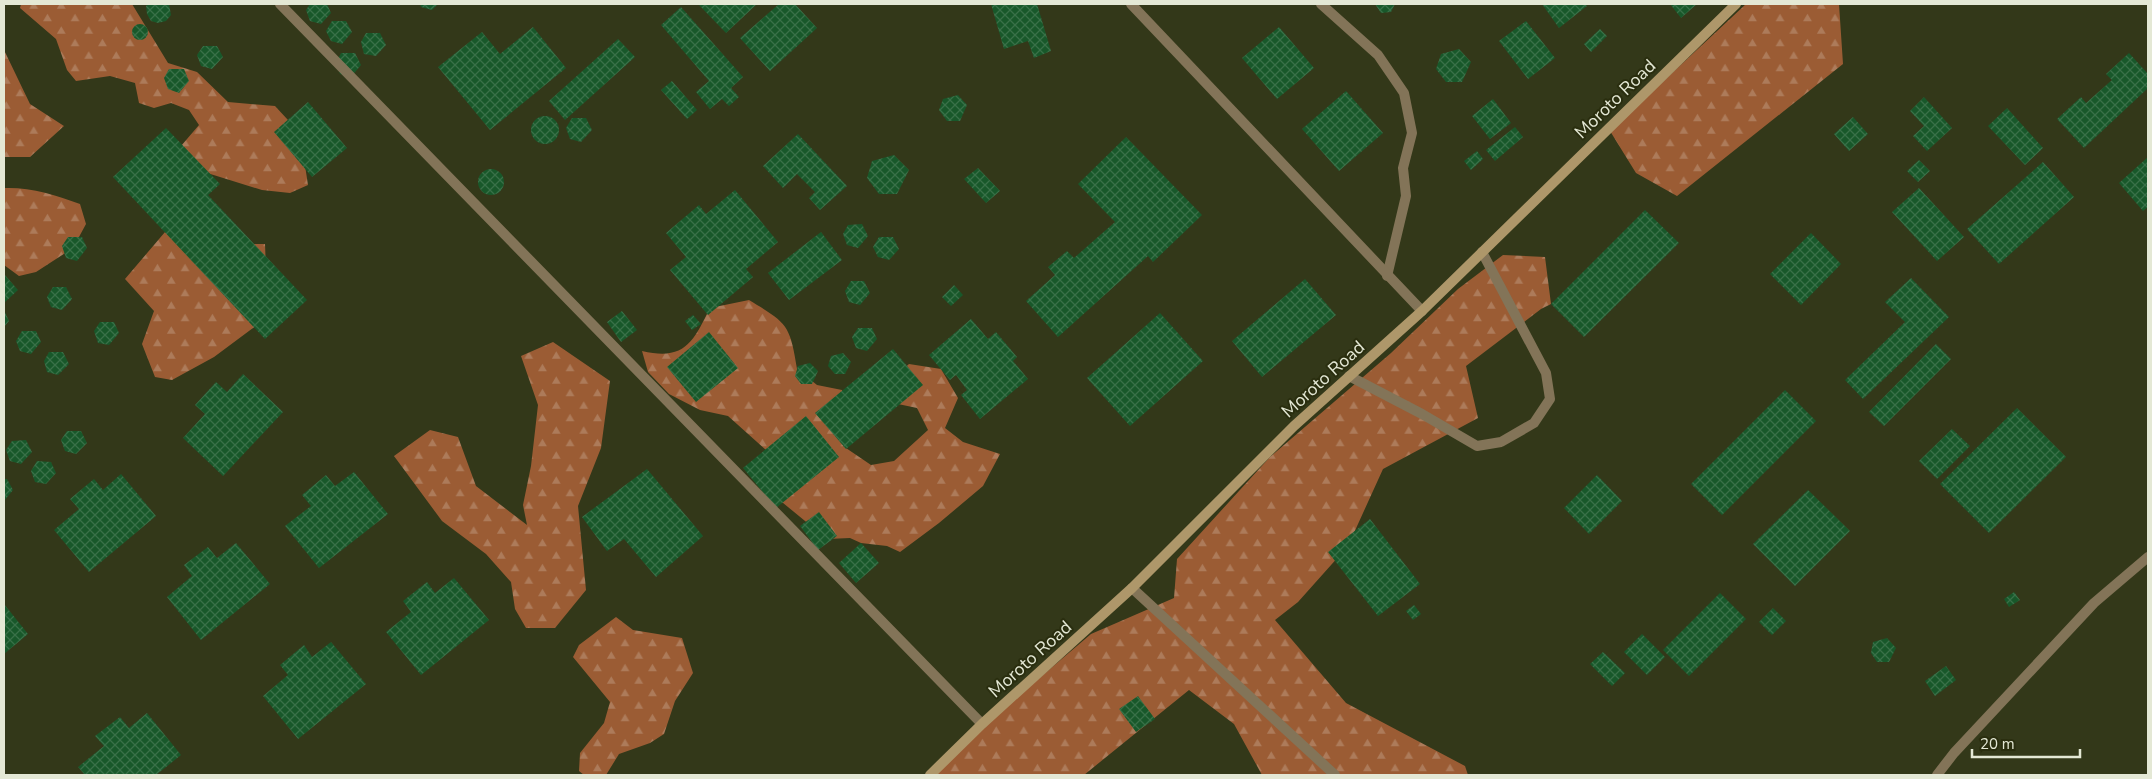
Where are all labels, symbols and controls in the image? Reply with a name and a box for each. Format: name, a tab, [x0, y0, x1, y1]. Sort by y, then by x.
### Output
street label: Moroto Road	[1569, 54, 1661, 144]
street label: Moroto Road	[1276, 335, 1370, 423]
street label: Moroto Road	[983, 615, 1077, 703]
scale bar	[1972, 726, 2080, 758]
text: 20 m	[1980, 734, 2015, 754]

